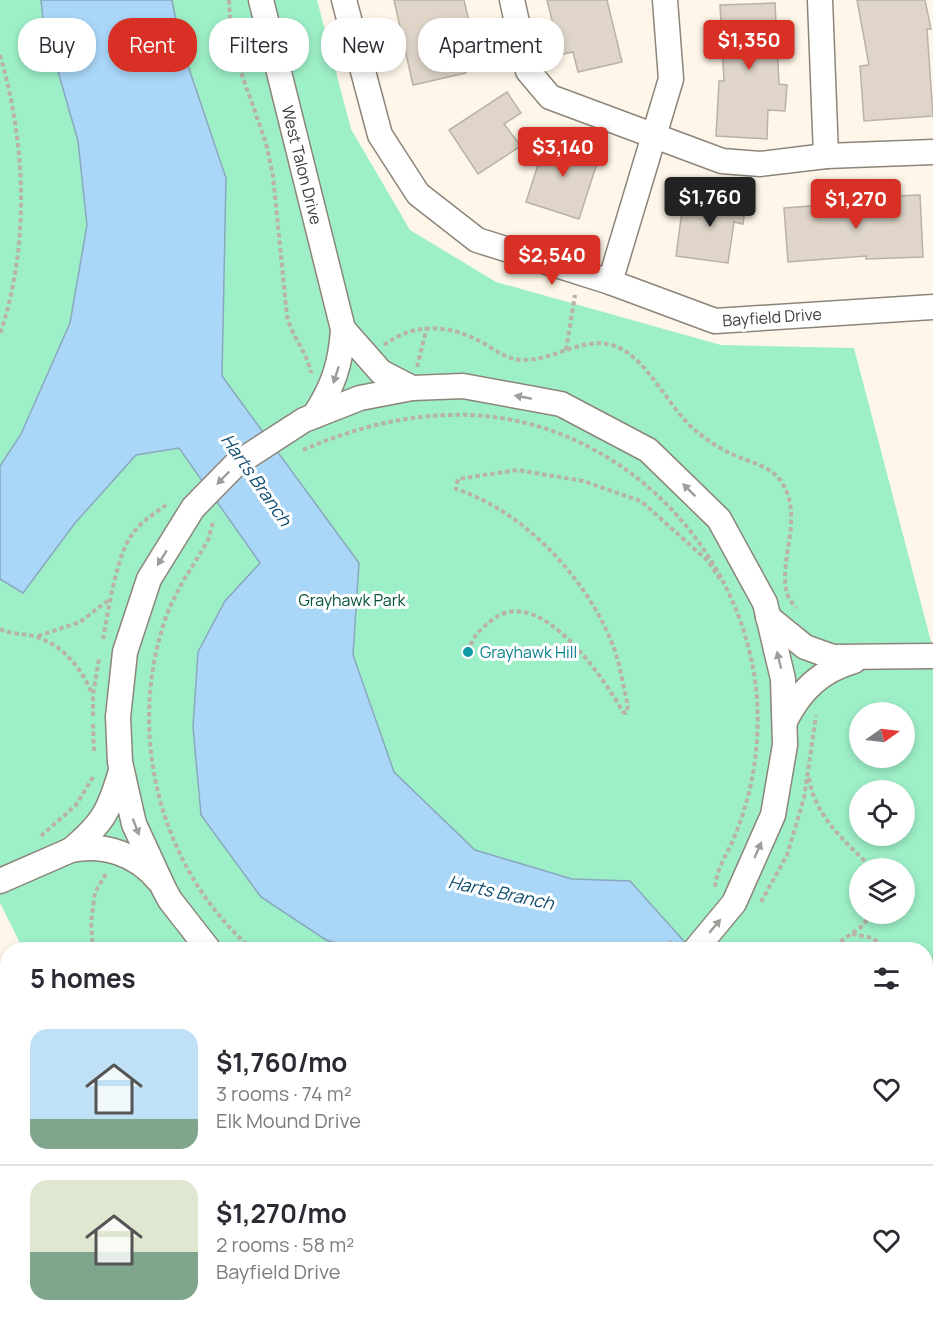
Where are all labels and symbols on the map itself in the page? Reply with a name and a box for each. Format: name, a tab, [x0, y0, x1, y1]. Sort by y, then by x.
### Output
pin: $1,350	[700, 20, 798, 71]
street label: West Talon Drive	[277, 103, 327, 227]
pin: $3,140	[514, 127, 612, 178]
pin: $1,760	[661, 177, 759, 228]
pin: $1,270	[807, 179, 905, 230]
pin: $2,540	[503, 235, 601, 286]
street label: Bayfield Drive	[722, 303, 822, 331]
one-way arrow	[331, 366, 340, 384]
one-way arrow	[513, 392, 532, 401]
water label: Harts Branch	[216, 429, 298, 531]
one-way arrow	[216, 470, 230, 484]
one-way arrow	[683, 484, 697, 498]
one-way arrow	[156, 550, 167, 566]
park label: Grayhawk Park	[299, 589, 407, 611]
place label: Grayhawk Hill	[480, 641, 577, 663]
marker: Grayhawk Hill	[461, 645, 475, 659]
one-way arrow	[773, 650, 783, 669]
north arrow	[849, 702, 915, 768]
one-way arrow	[132, 818, 142, 836]
one-way arrow	[753, 841, 762, 858]
water label: Harts Branch	[446, 869, 558, 915]
one-way arrow	[708, 919, 721, 934]

